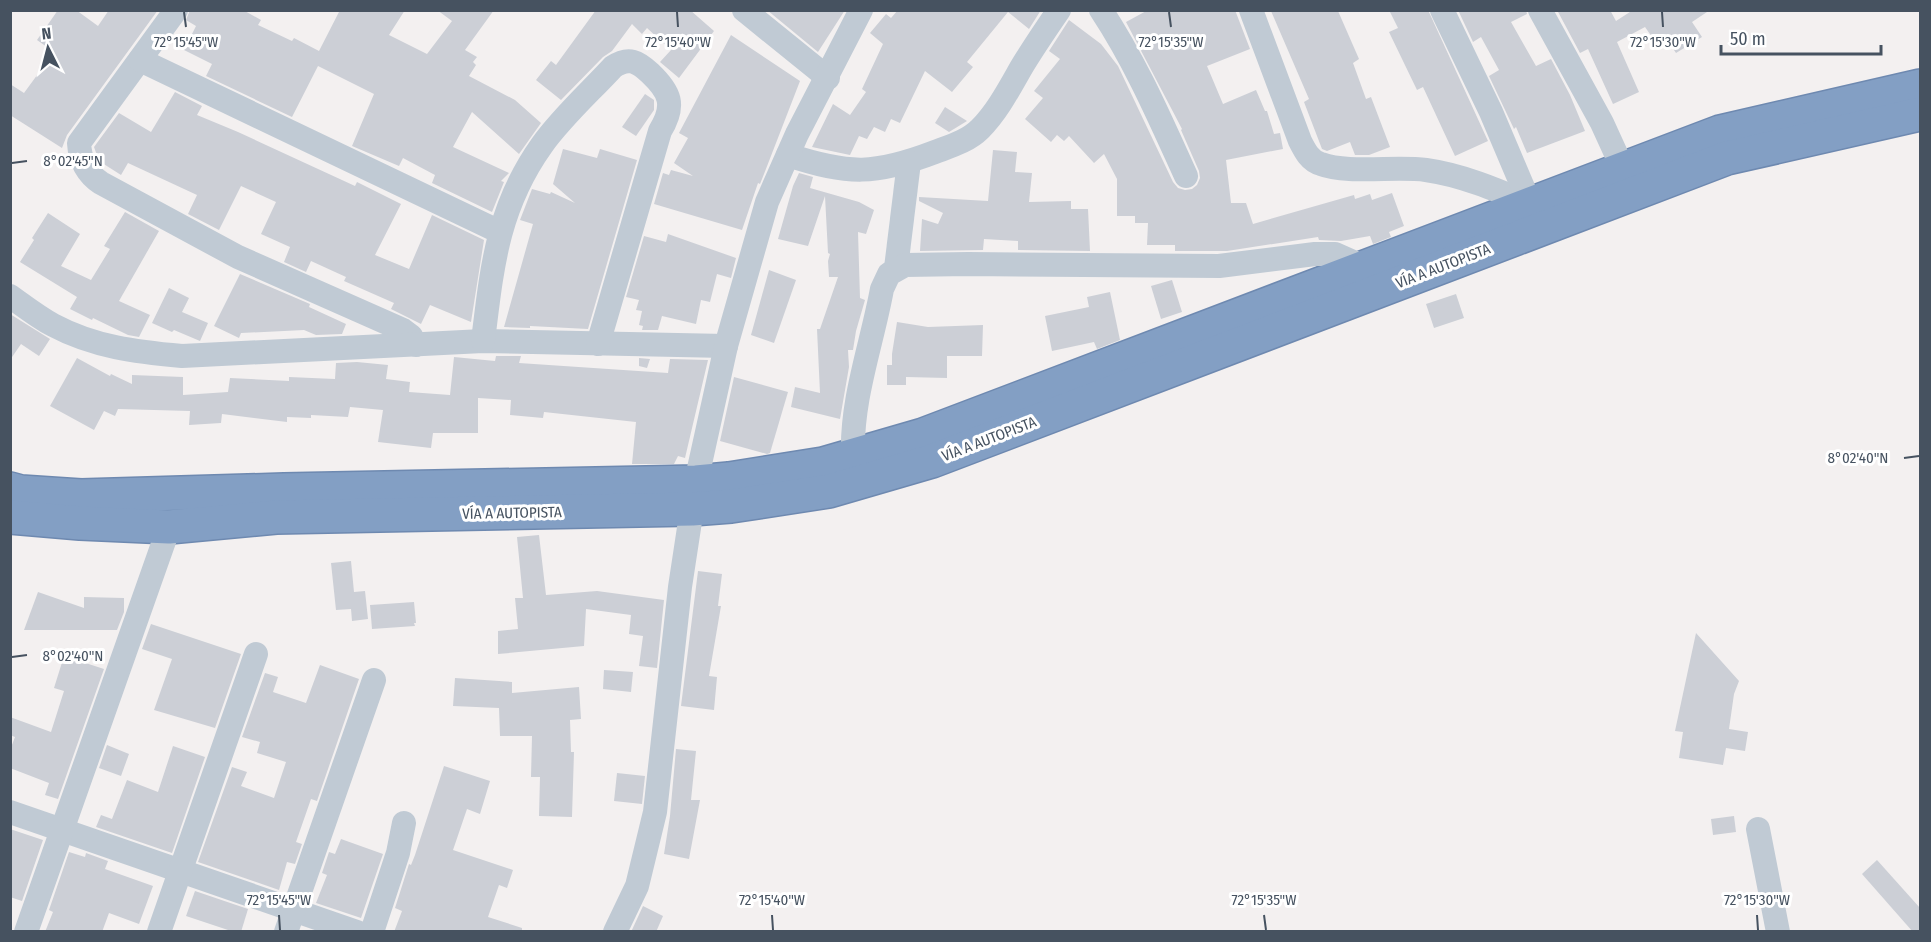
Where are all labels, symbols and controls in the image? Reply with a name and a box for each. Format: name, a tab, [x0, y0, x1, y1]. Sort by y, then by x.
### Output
north arrow	[18, 18, 78, 78]
scale bar	[1721, 18, 1882, 56]
text: N	[41, 24, 52, 44]
text: 50 m	[1730, 28, 1766, 50]
text: 72°15'45"W	[154, 33, 218, 51]
text: 72°15'40"W	[645, 33, 711, 51]
text: 72°15'35"W	[1139, 33, 1203, 51]
text: 72°15'30"W	[1630, 33, 1696, 51]
text: 8°02'45"N	[43, 152, 103, 170]
street label: VÍA A AUTOPISTA	[1393, 240, 1493, 292]
street label: VÍA A AUTOPISTA	[939, 413, 1039, 465]
text: 8°02'40"N	[1828, 449, 1888, 467]
street label: VÍA A AUTOPISTA	[462, 503, 562, 523]
text: 8°02'40"N	[43, 647, 103, 665]
text: 72°15'45"W	[247, 891, 311, 909]
text: 72°15'40"W	[739, 891, 805, 909]
text: 72°15'35"W	[1232, 891, 1296, 909]
text: 72°15'30"W	[1724, 891, 1790, 909]

